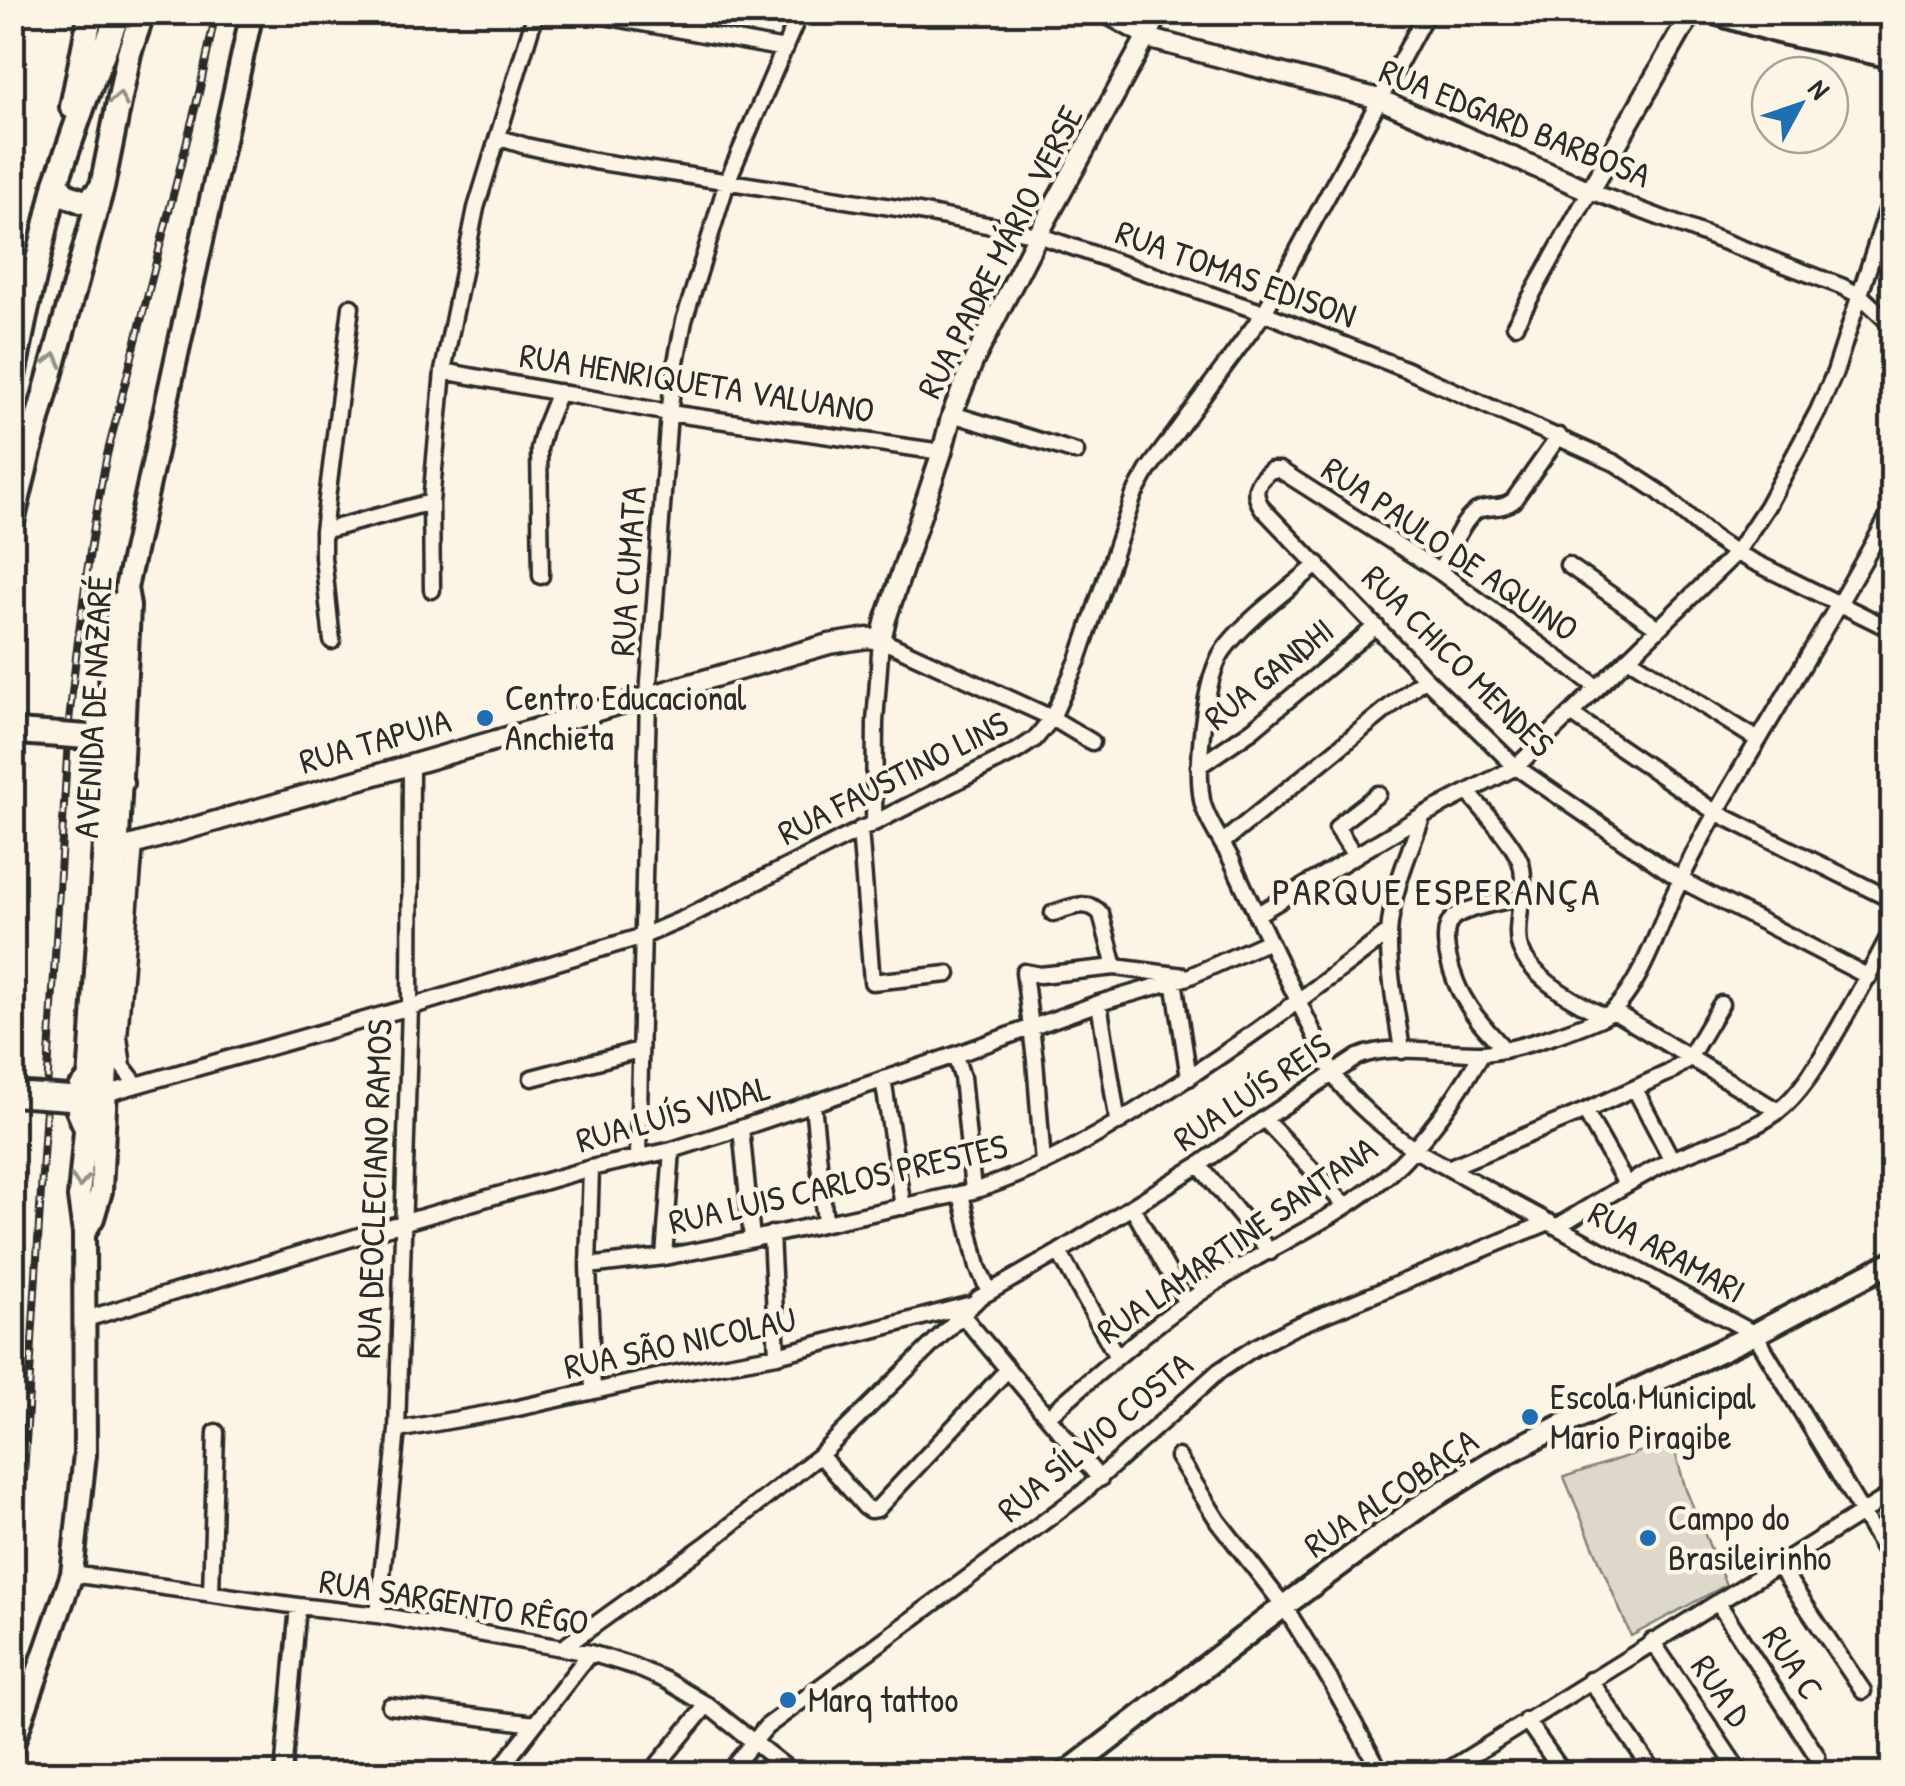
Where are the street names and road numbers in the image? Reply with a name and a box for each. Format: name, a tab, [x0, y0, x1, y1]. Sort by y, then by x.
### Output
street label: RUA EDGARD BARBOSA	[1373, 47, 1657, 198]
street label: RUA PADRE MÁRIO VERSE	[905, 98, 1094, 406]
street label: RUA TOMAS EDISON	[1109, 208, 1363, 339]
street label: RUA HENRIQUETA VALUANO	[517, 331, 878, 434]
street label: RUA PAULO DE AQUINO	[1313, 445, 1588, 652]
street label: RUA CUMATA	[598, 484, 657, 657]
street label: RUA CHICO MENDES	[1352, 554, 1565, 767]
street label: AVENIDA DE NAZARÉ	[62, 574, 123, 839]
street label: RUA GANDHI	[1194, 607, 1343, 740]
street label: RUA TAPUIA	[294, 697, 456, 784]
street label: RUA FAUSTINO LINS	[770, 699, 1016, 856]
street label: RUA DEOCLECIANO RAMOS	[344, 1019, 403, 1359]
street label: RUA LUÍS REIS	[1164, 1022, 1340, 1162]
street label: RUA LUÍS VIDAL	[570, 1063, 775, 1164]
street label: RUA LUIS CARLOS PRESTES	[664, 1122, 1012, 1245]
street label: RUA LAMARTINE SANTANA	[1087, 1125, 1386, 1354]
street label: RUA ARAMARI	[1580, 1189, 1754, 1314]
street label: RUA SÃO NICOLAU	[560, 1295, 800, 1390]
street label: RUA SÍLVIO COSTA	[987, 1341, 1202, 1532]
street label: RUA ALCOBAÇA	[1295, 1417, 1487, 1568]
street label: RUA SARGENTO RÊGO	[316, 1557, 592, 1646]
street label: RUA C	[1752, 1617, 1835, 1709]
street label: RUA D	[1680, 1646, 1763, 1736]

